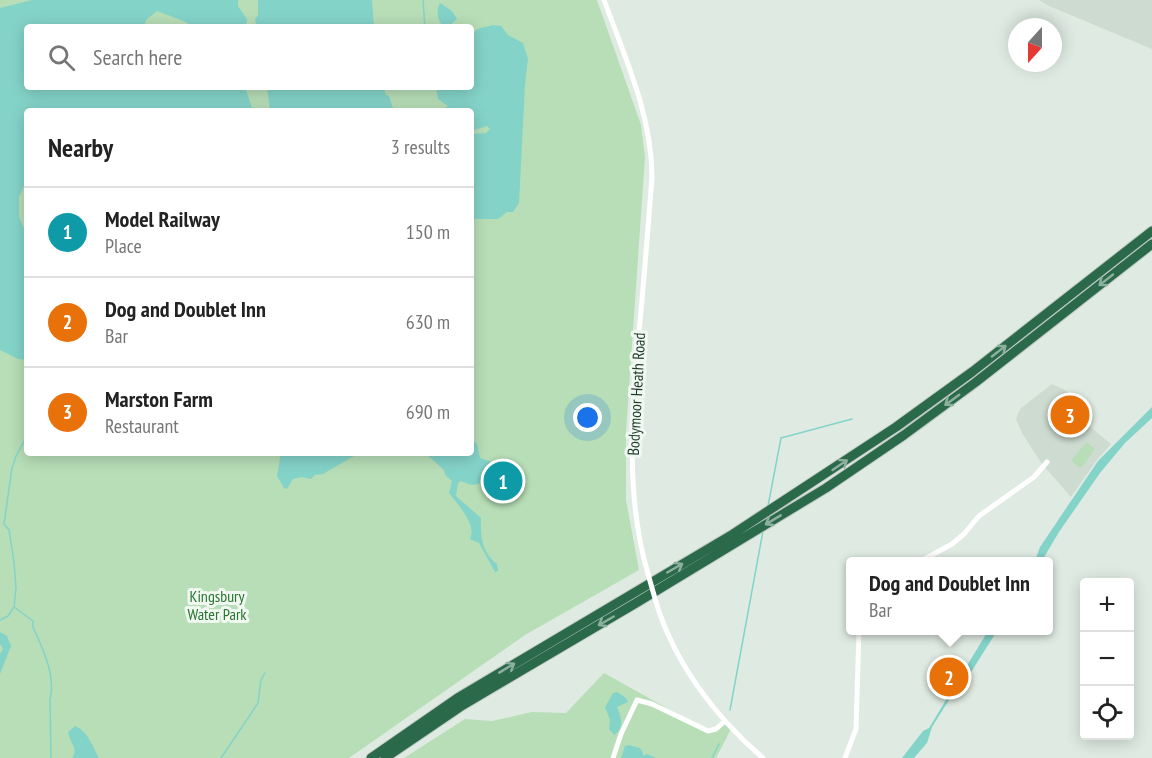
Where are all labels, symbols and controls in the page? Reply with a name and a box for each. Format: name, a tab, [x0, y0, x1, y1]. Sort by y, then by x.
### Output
north arrow	[1008, 18, 1062, 72]
search box	[24, 24, 474, 90]
icon: search	[45, 41, 78, 74]
text: Search here	[93, 43, 182, 71]
text: Nearby	[48, 131, 113, 164]
text: 3 results	[391, 134, 450, 160]
text: Model Railway	[105, 205, 220, 233]
text: 1	[63, 219, 72, 245]
text: 150 m	[406, 219, 450, 245]
text: Place	[105, 233, 142, 259]
one-way arrow	[1098, 273, 1114, 286]
text: Dog and Doublet Inn	[105, 295, 266, 323]
text: 2	[63, 309, 72, 335]
text: 630 m	[406, 309, 450, 335]
text: Bar	[105, 323, 128, 349]
street label: Bodymoor Heath Road	[623, 332, 649, 456]
one-way arrow	[990, 345, 1006, 358]
text: Marston Farm	[105, 385, 213, 413]
pin: 3	[1050, 392, 1090, 438]
one-way arrow	[945, 393, 961, 406]
text: 3	[63, 399, 72, 425]
text: 690 m	[406, 399, 450, 425]
your location	[573, 403, 602, 432]
text: Restaurant	[105, 413, 179, 439]
pin: 1	[484, 458, 522, 504]
one-way arrow	[831, 459, 848, 471]
one-way arrow	[765, 514, 782, 526]
popup	[846, 557, 1053, 635]
one-way arrow	[666, 562, 683, 574]
text: Dog and Doublet Inn	[869, 569, 1030, 597]
map controls	[1080, 578, 1134, 740]
button: +	[1080, 578, 1134, 632]
park label: Kingsbury Water Park	[187, 586, 247, 624]
text: Bar	[869, 597, 892, 623]
one-way arrow	[598, 615, 615, 627]
button: −	[1080, 632, 1134, 686]
pin: 2	[930, 654, 968, 700]
one-way arrow	[498, 662, 515, 674]
button: locate	[1080, 686, 1134, 740]

